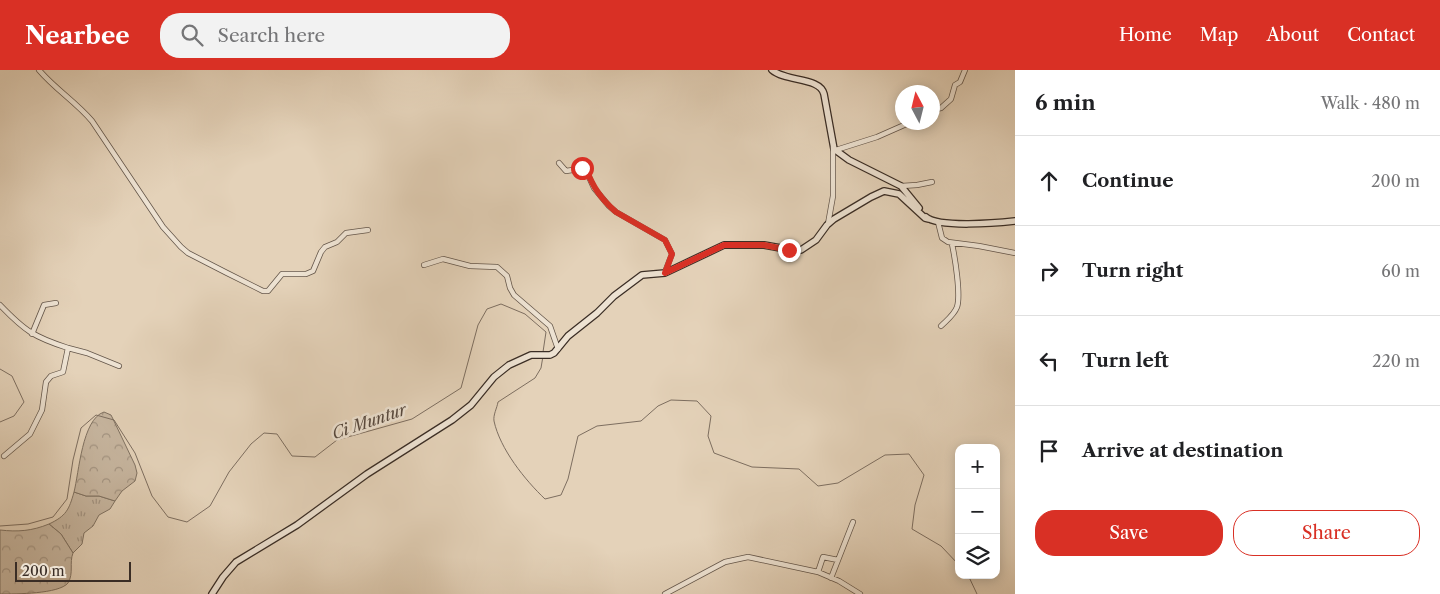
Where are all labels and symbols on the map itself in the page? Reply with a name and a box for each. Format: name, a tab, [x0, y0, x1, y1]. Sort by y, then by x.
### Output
north arrow	[895, 85, 940, 130]
route start	[571, 157, 594, 180]
route end	[778, 239, 801, 262]
water label: Ci Muntur	[329, 398, 410, 443]
scale bar	[15, 559, 131, 582]

